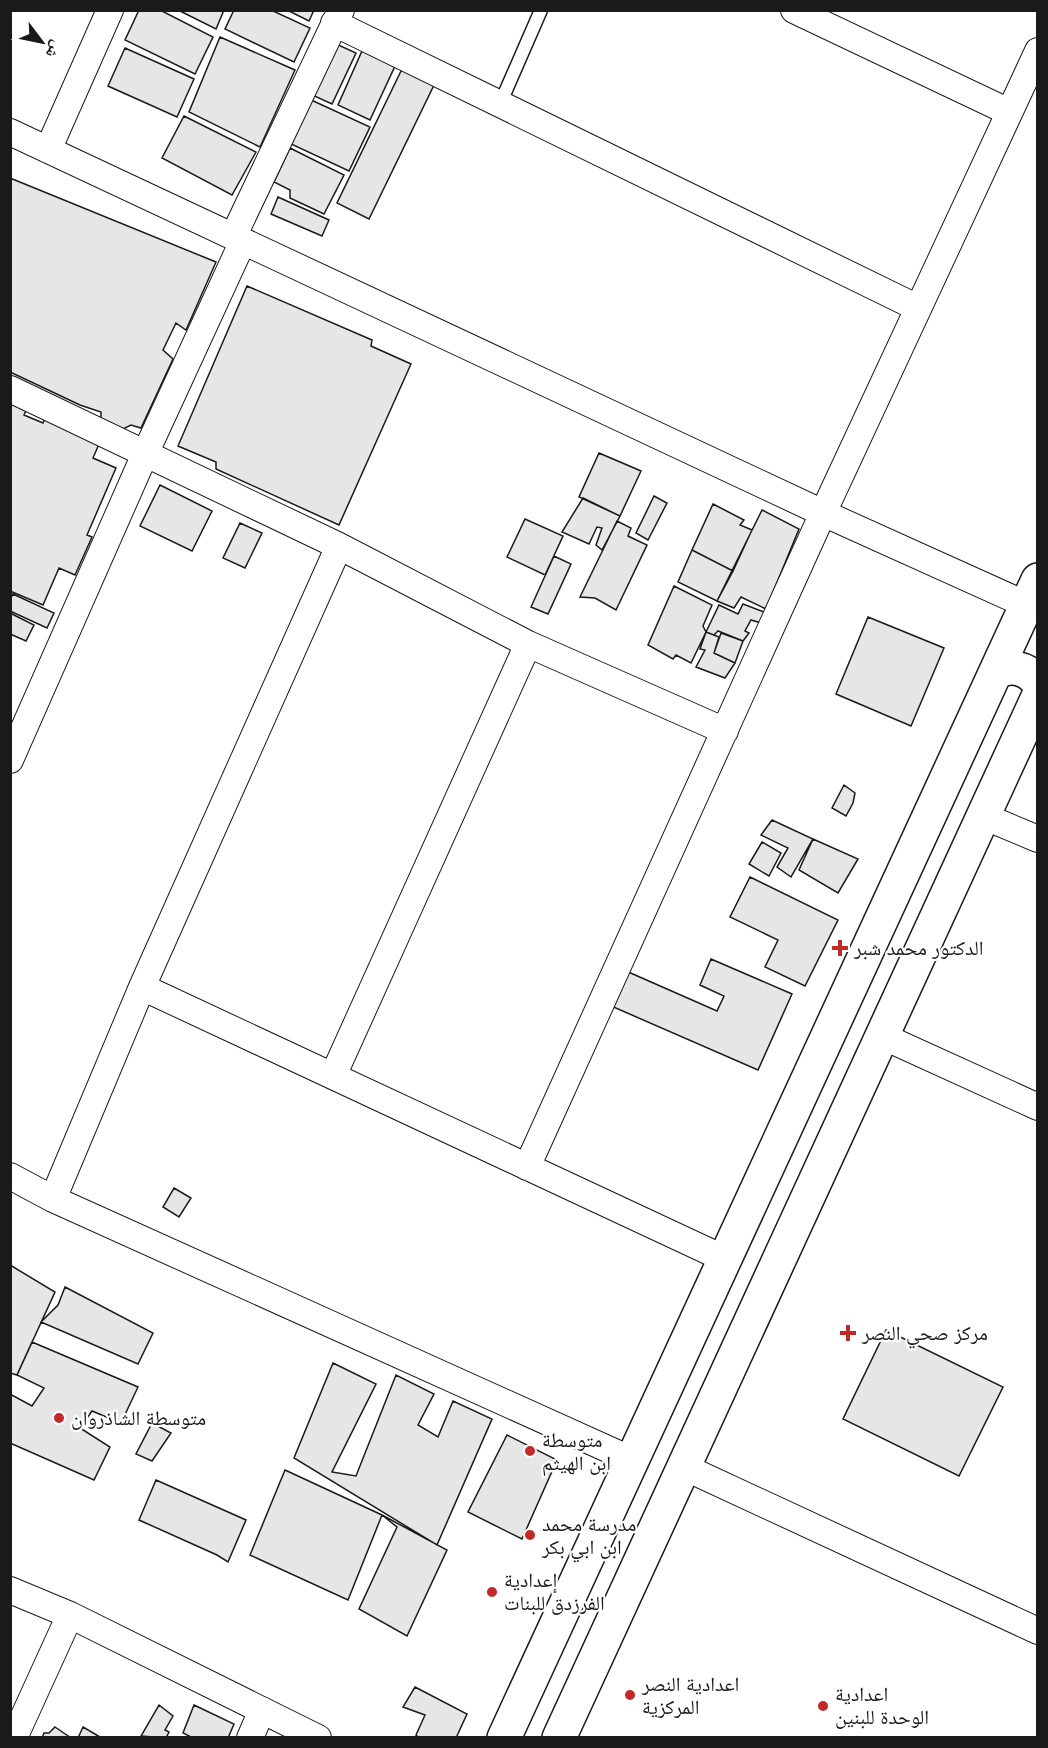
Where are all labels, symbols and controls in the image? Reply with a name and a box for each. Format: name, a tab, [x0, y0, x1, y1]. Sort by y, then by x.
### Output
north arrow	[12, 12, 72, 72]
text: ش	[42, 37, 66, 61]
place label: الدكتور محمد شبر	[853, 937, 983, 960]
marker: الدكتور محمد شبر	[831, 939, 849, 957]
place label: مركز صحي النصر	[861, 1322, 988, 1349]
marker: مركز صحي النصر	[839, 1324, 857, 1342]
place label: متوسطة الشاذروان	[71, 1407, 206, 1430]
marker: متوسطة الشاذروان	[52, 1411, 66, 1425]
place label: متوسطة ابن الهيثم	[542, 1429, 611, 1477]
marker: متوسطة ابن الهيثم	[523, 1444, 537, 1458]
place label: مدرسة محمد ابن ابي بكر	[541, 1513, 636, 1563]
marker: مدرسة محمد ابن ابي بكر	[523, 1528, 537, 1542]
place label: إعدادية الفرزدق للبنات	[504, 1569, 605, 1615]
marker: إعدادية الفرزدق للبنات	[485, 1585, 499, 1599]
place label: اعدادية النصر المركزية	[641, 1673, 739, 1718]
place label: اعدادية الوحدة للبنين	[835, 1683, 929, 1729]
marker: اعدادية النصر المركزية	[623, 1688, 637, 1702]
marker: اعدادية الوحدة للبنين	[816, 1699, 830, 1713]

